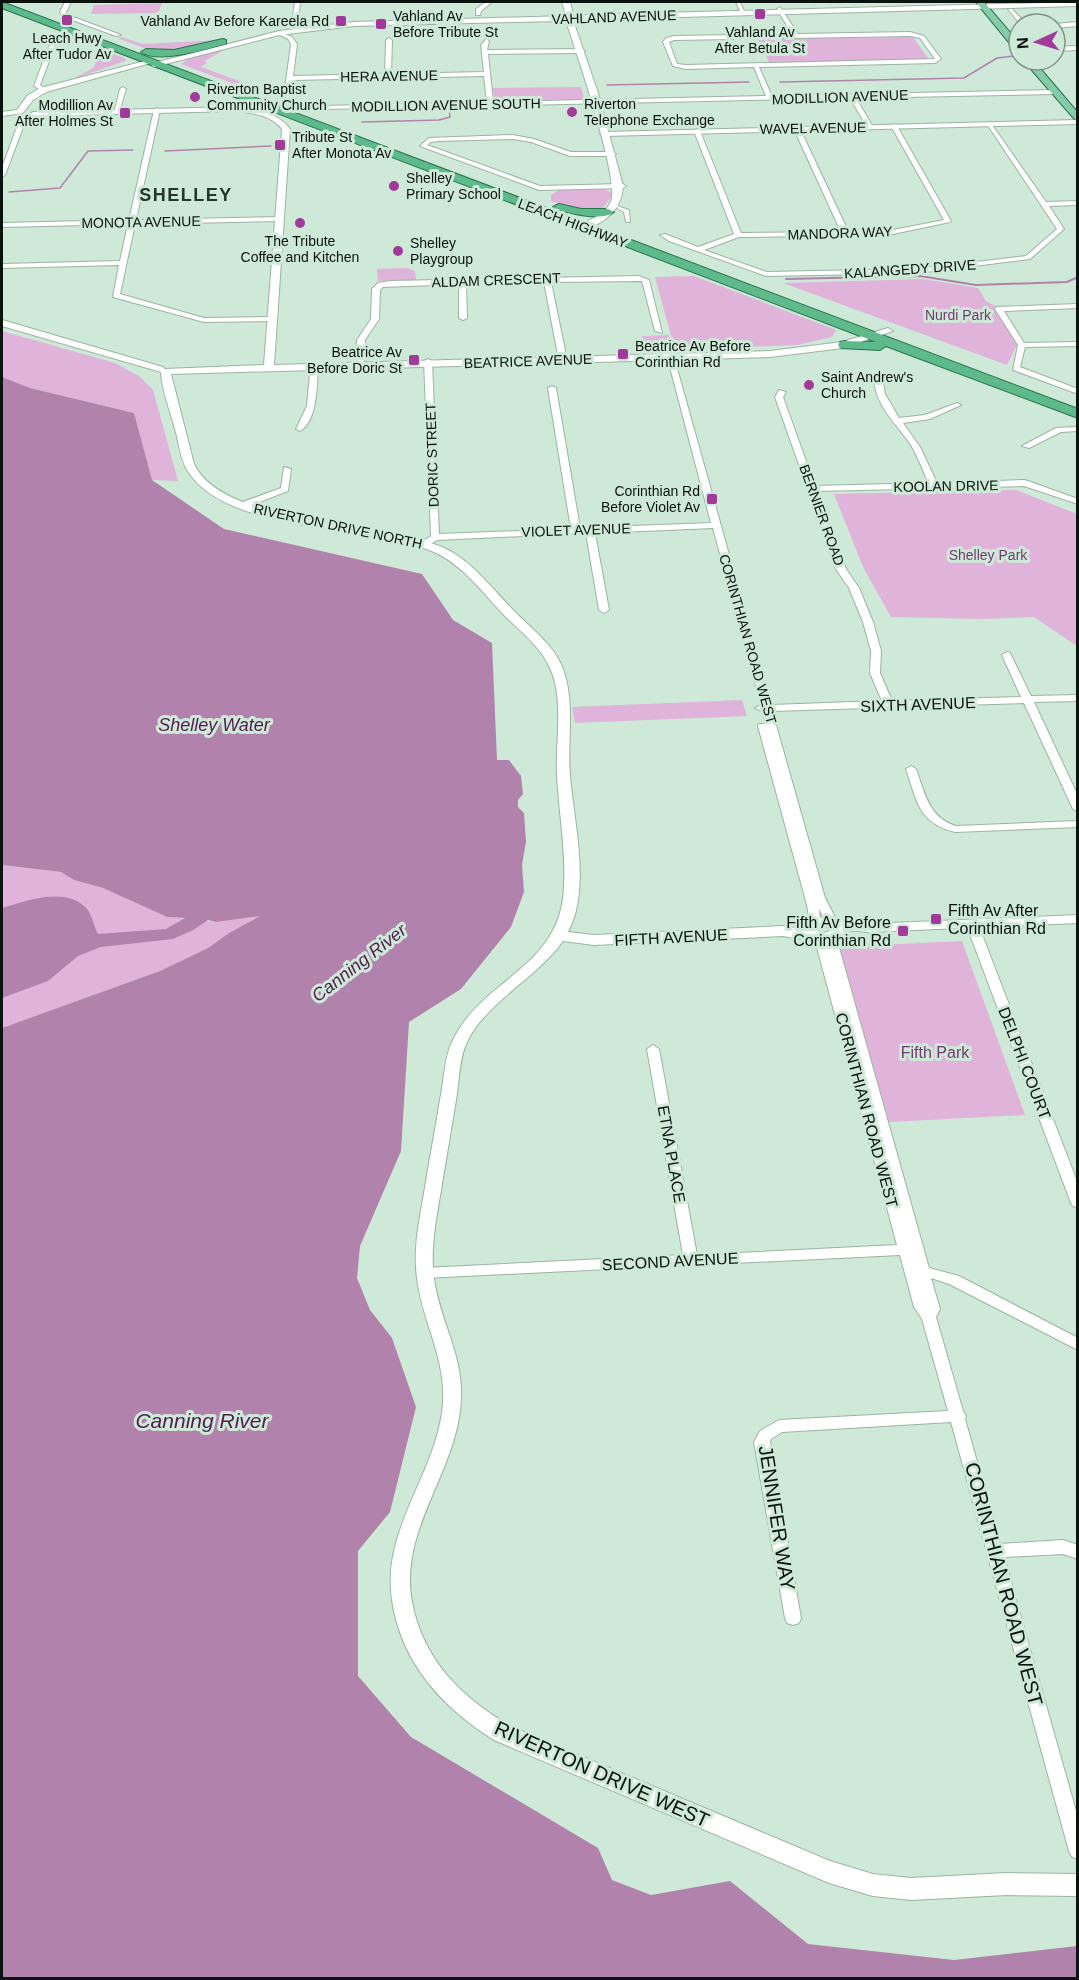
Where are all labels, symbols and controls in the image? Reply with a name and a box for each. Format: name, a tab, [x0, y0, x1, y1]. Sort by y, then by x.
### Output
street label: VAHLAND AVENUE	[551, 7, 677, 27]
marker: Vahland Av After Betula St	[753, 7, 767, 21]
place label: Vahland Av Before Tribute St	[393, 8, 498, 40]
north arrow	[1007, 12, 1067, 72]
marker: Leach Hwy After Tudor Av	[60, 13, 74, 27]
place label: Vahland Av Before Kareela Rd	[140, 13, 329, 29]
marker: Vahland Av Before Kareela Rd	[334, 14, 348, 28]
marker: Vahland Av Before Tribute St	[374, 17, 388, 31]
place label: Vahland Av After Betula St	[715, 24, 805, 56]
place label: Leach Hwy After Tudor Av	[23, 30, 111, 62]
text: N	[1014, 37, 1031, 49]
street label: HERA AVENUE	[340, 67, 438, 85]
place label: Riverton Baptist Community Church	[207, 81, 327, 113]
street label: MODILLION AVENUE	[771, 87, 909, 107]
marker: Riverton Baptist Community Church	[188, 90, 202, 104]
street label: MODILLION AVENUE SOUTH	[351, 95, 541, 115]
place label: Riverton Telephone Exchange	[584, 96, 715, 128]
place label: Modillion Av After Holmes St	[15, 97, 113, 129]
marker: Riverton Telephone Exchange	[565, 105, 579, 119]
marker: Modillion Av After Holmes St	[118, 106, 132, 120]
street label: WAVEL AVENUE	[760, 119, 866, 137]
place label: Tribute St After Monota Av	[292, 129, 391, 161]
marker: Tribute St After Monota Av	[273, 138, 287, 152]
place label: Shelley Primary School	[406, 170, 501, 202]
marker: Shelley Primary School	[387, 179, 401, 193]
district label: SHELLEY	[139, 185, 233, 205]
street label: LEACH HIGHWAY	[516, 195, 631, 251]
street label: MONOTA AVENUE	[81, 213, 201, 231]
marker: The Tribute Coffee and Kitchen	[293, 216, 307, 230]
street label: MANDORA WAY	[787, 223, 893, 243]
place label: The Tribute Coffee and Kitchen	[241, 233, 359, 265]
place label: Shelley Playgroup	[410, 235, 473, 267]
marker: Shelley Playgroup	[391, 244, 405, 258]
street label: KALANGEDY DRIVE	[844, 256, 976, 282]
street label: ALDAM CRESCENT	[431, 270, 561, 290]
park label: Nurdi Park	[925, 307, 992, 323]
place label: Beatrice Av Before Corinthian Rd	[635, 338, 751, 370]
place label: Beatrice Av Before Doric St	[307, 344, 402, 376]
marker: Beatrice Av Before Corinthian Rd	[616, 347, 630, 361]
street label: BEATRICE AVENUE	[463, 351, 593, 371]
marker: Beatrice Av Before Doric St	[407, 353, 421, 367]
place label: Saint Andrew's Church	[821, 369, 913, 401]
marker: Saint Andrew's Church	[802, 378, 816, 392]
street label: DORIC STREET	[422, 402, 442, 507]
street label: BERNIER ROAD	[796, 462, 848, 568]
street label: KOOLAN DRIVE	[893, 477, 999, 495]
place label: Corinthian Rd Before Violet Av	[601, 483, 700, 515]
marker: Corinthian Rd Before Violet Av	[705, 492, 719, 506]
street label: RIVERTON DRIVE NORTH	[252, 500, 424, 552]
street label: VIOLET AVENUE	[521, 520, 631, 540]
park label: Shelley Park	[949, 547, 1028, 563]
street label: CORINTHIAN ROAD WEST	[716, 552, 780, 726]
street label: SIXTH AVENUE	[860, 694, 976, 715]
water label: Shelley Water	[158, 715, 271, 735]
place label: Fifth Av After Corinthian Rd	[948, 902, 1046, 937]
marker: Fifth Av After Corinthian Rd	[929, 912, 943, 926]
place label: Fifth Av Before Corinthian Rd	[786, 914, 891, 949]
water label: Canning River	[308, 919, 411, 1006]
marker: Fifth Av Before Corinthian Rd	[896, 924, 910, 938]
street label: FIFTH AVENUE	[614, 926, 728, 949]
street label: DELPHI COURT	[995, 1005, 1054, 1122]
street label: CORINTHIAN ROAD WEST	[832, 1011, 901, 1210]
park label: Fifth Park	[901, 1044, 970, 1061]
street label: ETNA PLACE	[655, 1104, 688, 1204]
street label: SECOND AVENUE	[601, 1249, 739, 1274]
water label: Canning River	[135, 1409, 270, 1432]
street label: JENNIFER WAY	[755, 1444, 799, 1592]
street label: CORINTHIAN ROAD WEST	[961, 1460, 1047, 1708]
street label: RIVERTON DRIVE WEST	[491, 1717, 713, 1831]

